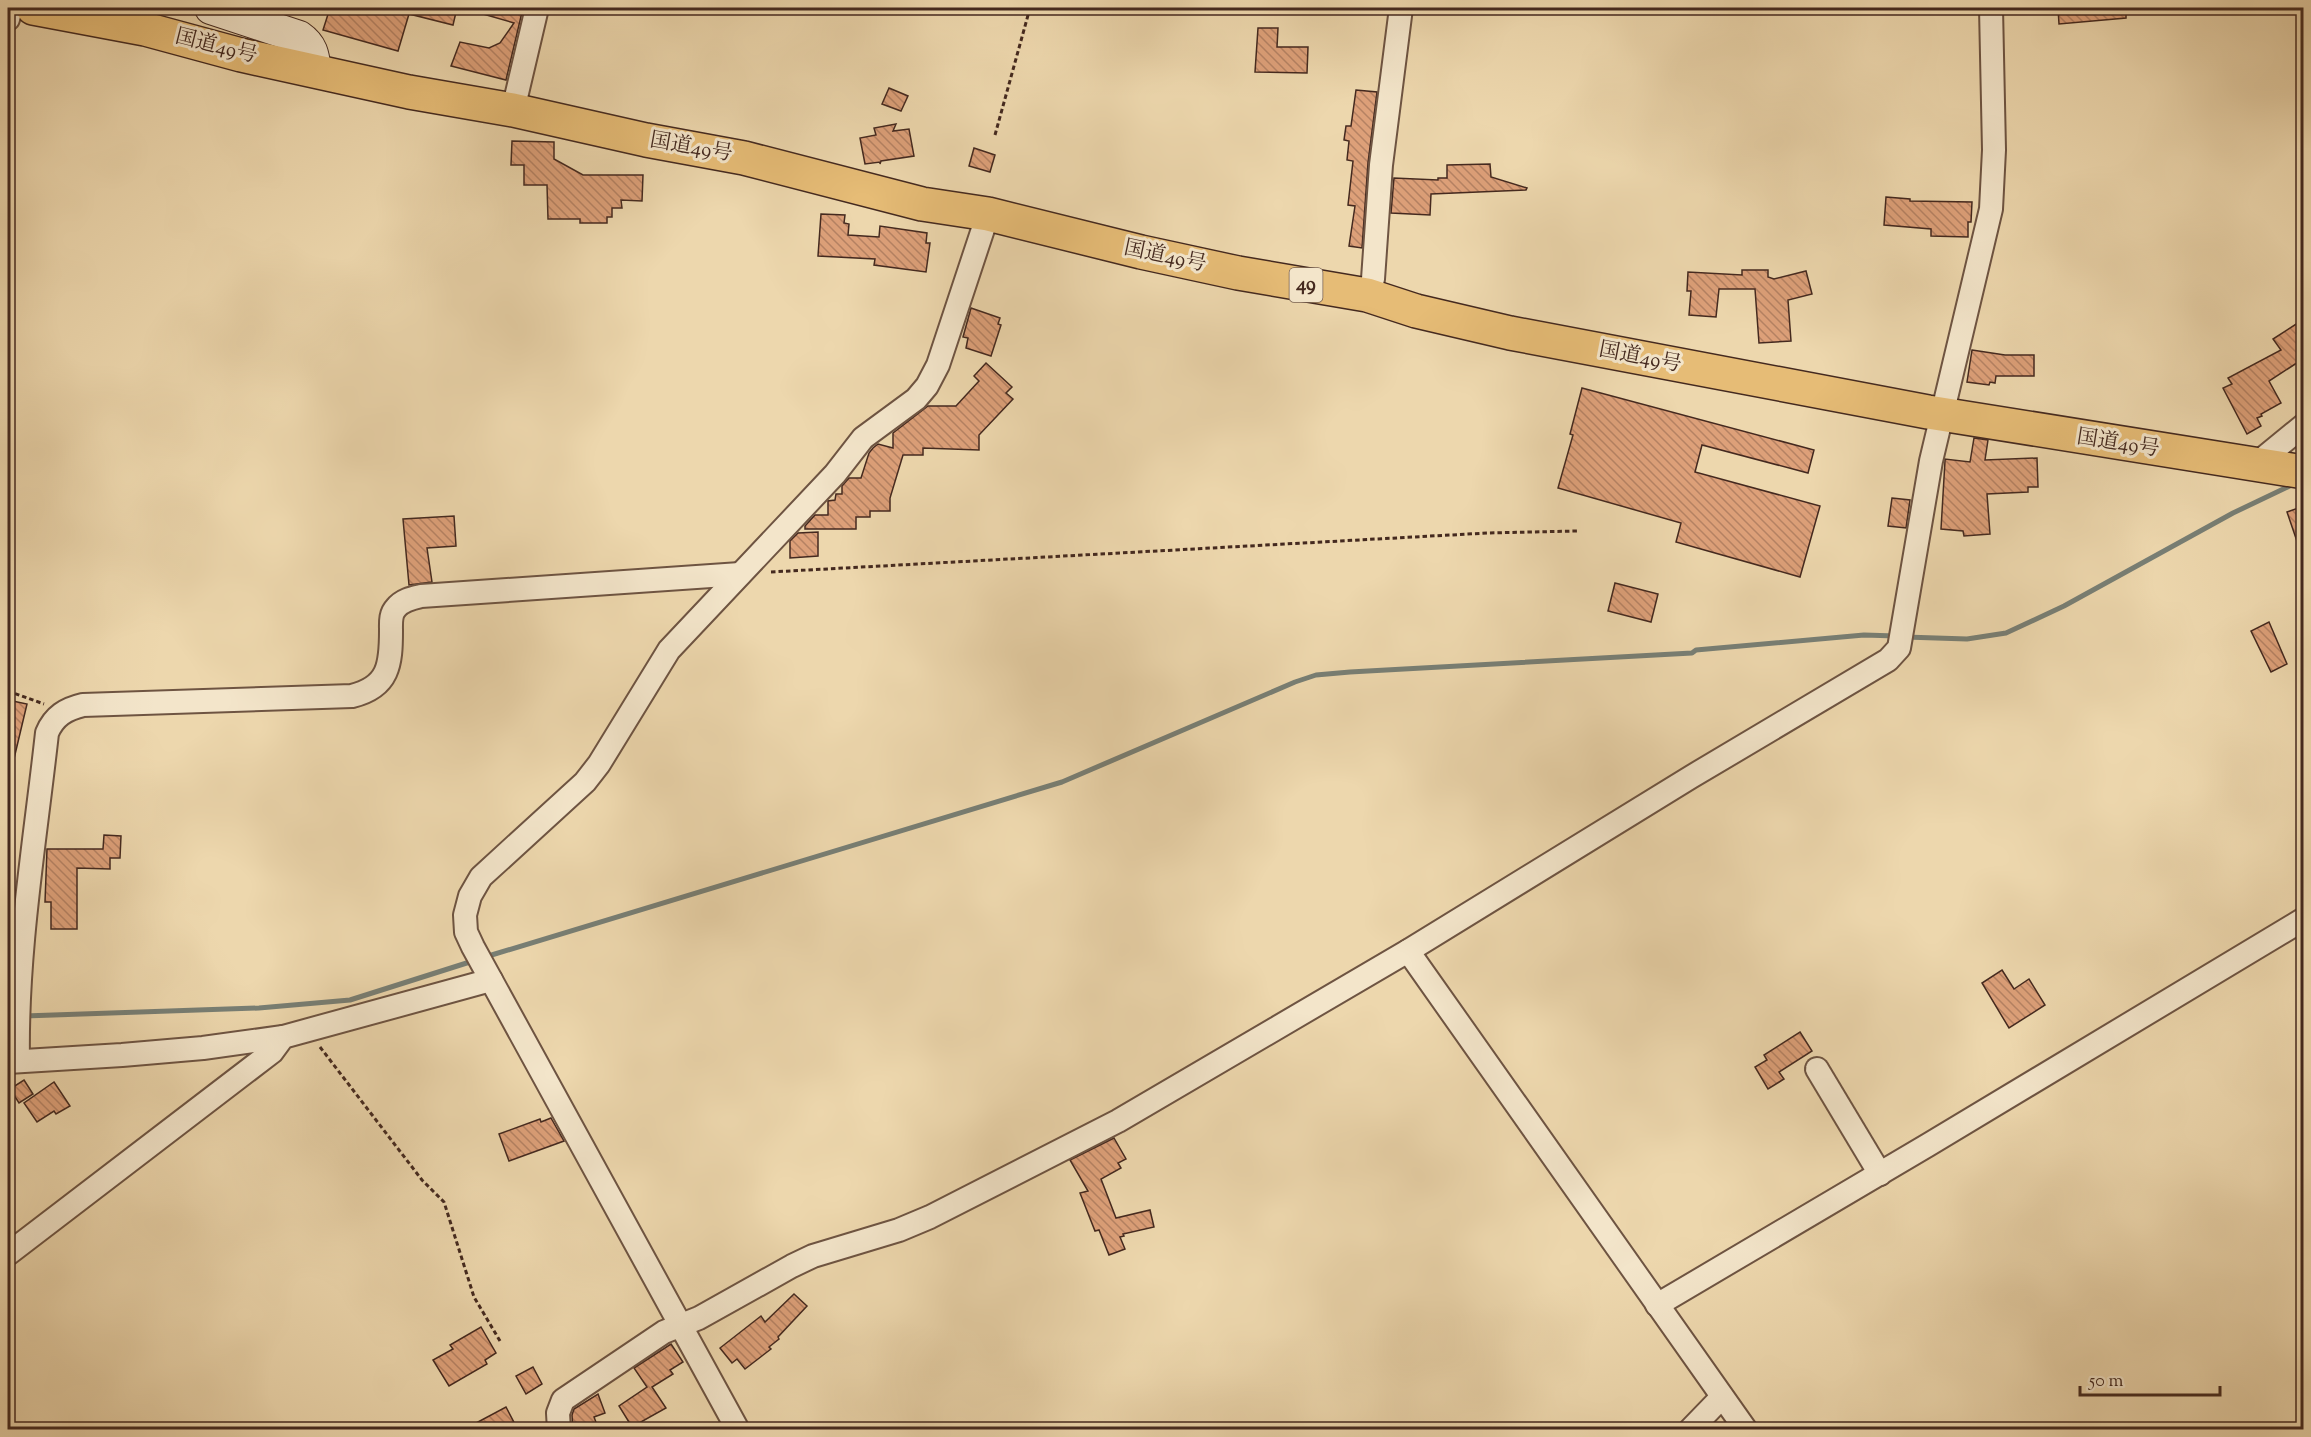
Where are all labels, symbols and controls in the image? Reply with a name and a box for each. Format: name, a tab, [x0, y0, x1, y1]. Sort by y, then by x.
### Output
street label: 国道49号	[172, 22, 260, 72]
street label: 国道49号	[647, 126, 735, 170]
street label: 国道49号	[1121, 234, 1209, 280]
road number: 49	[1290, 268, 1322, 302]
street label: 国道49号	[1596, 335, 1684, 381]
street label: 国道49号	[2074, 423, 2162, 465]
scale bar	[2080, 1359, 2220, 1397]
text: 50 m	[2088, 1369, 2124, 1395]

